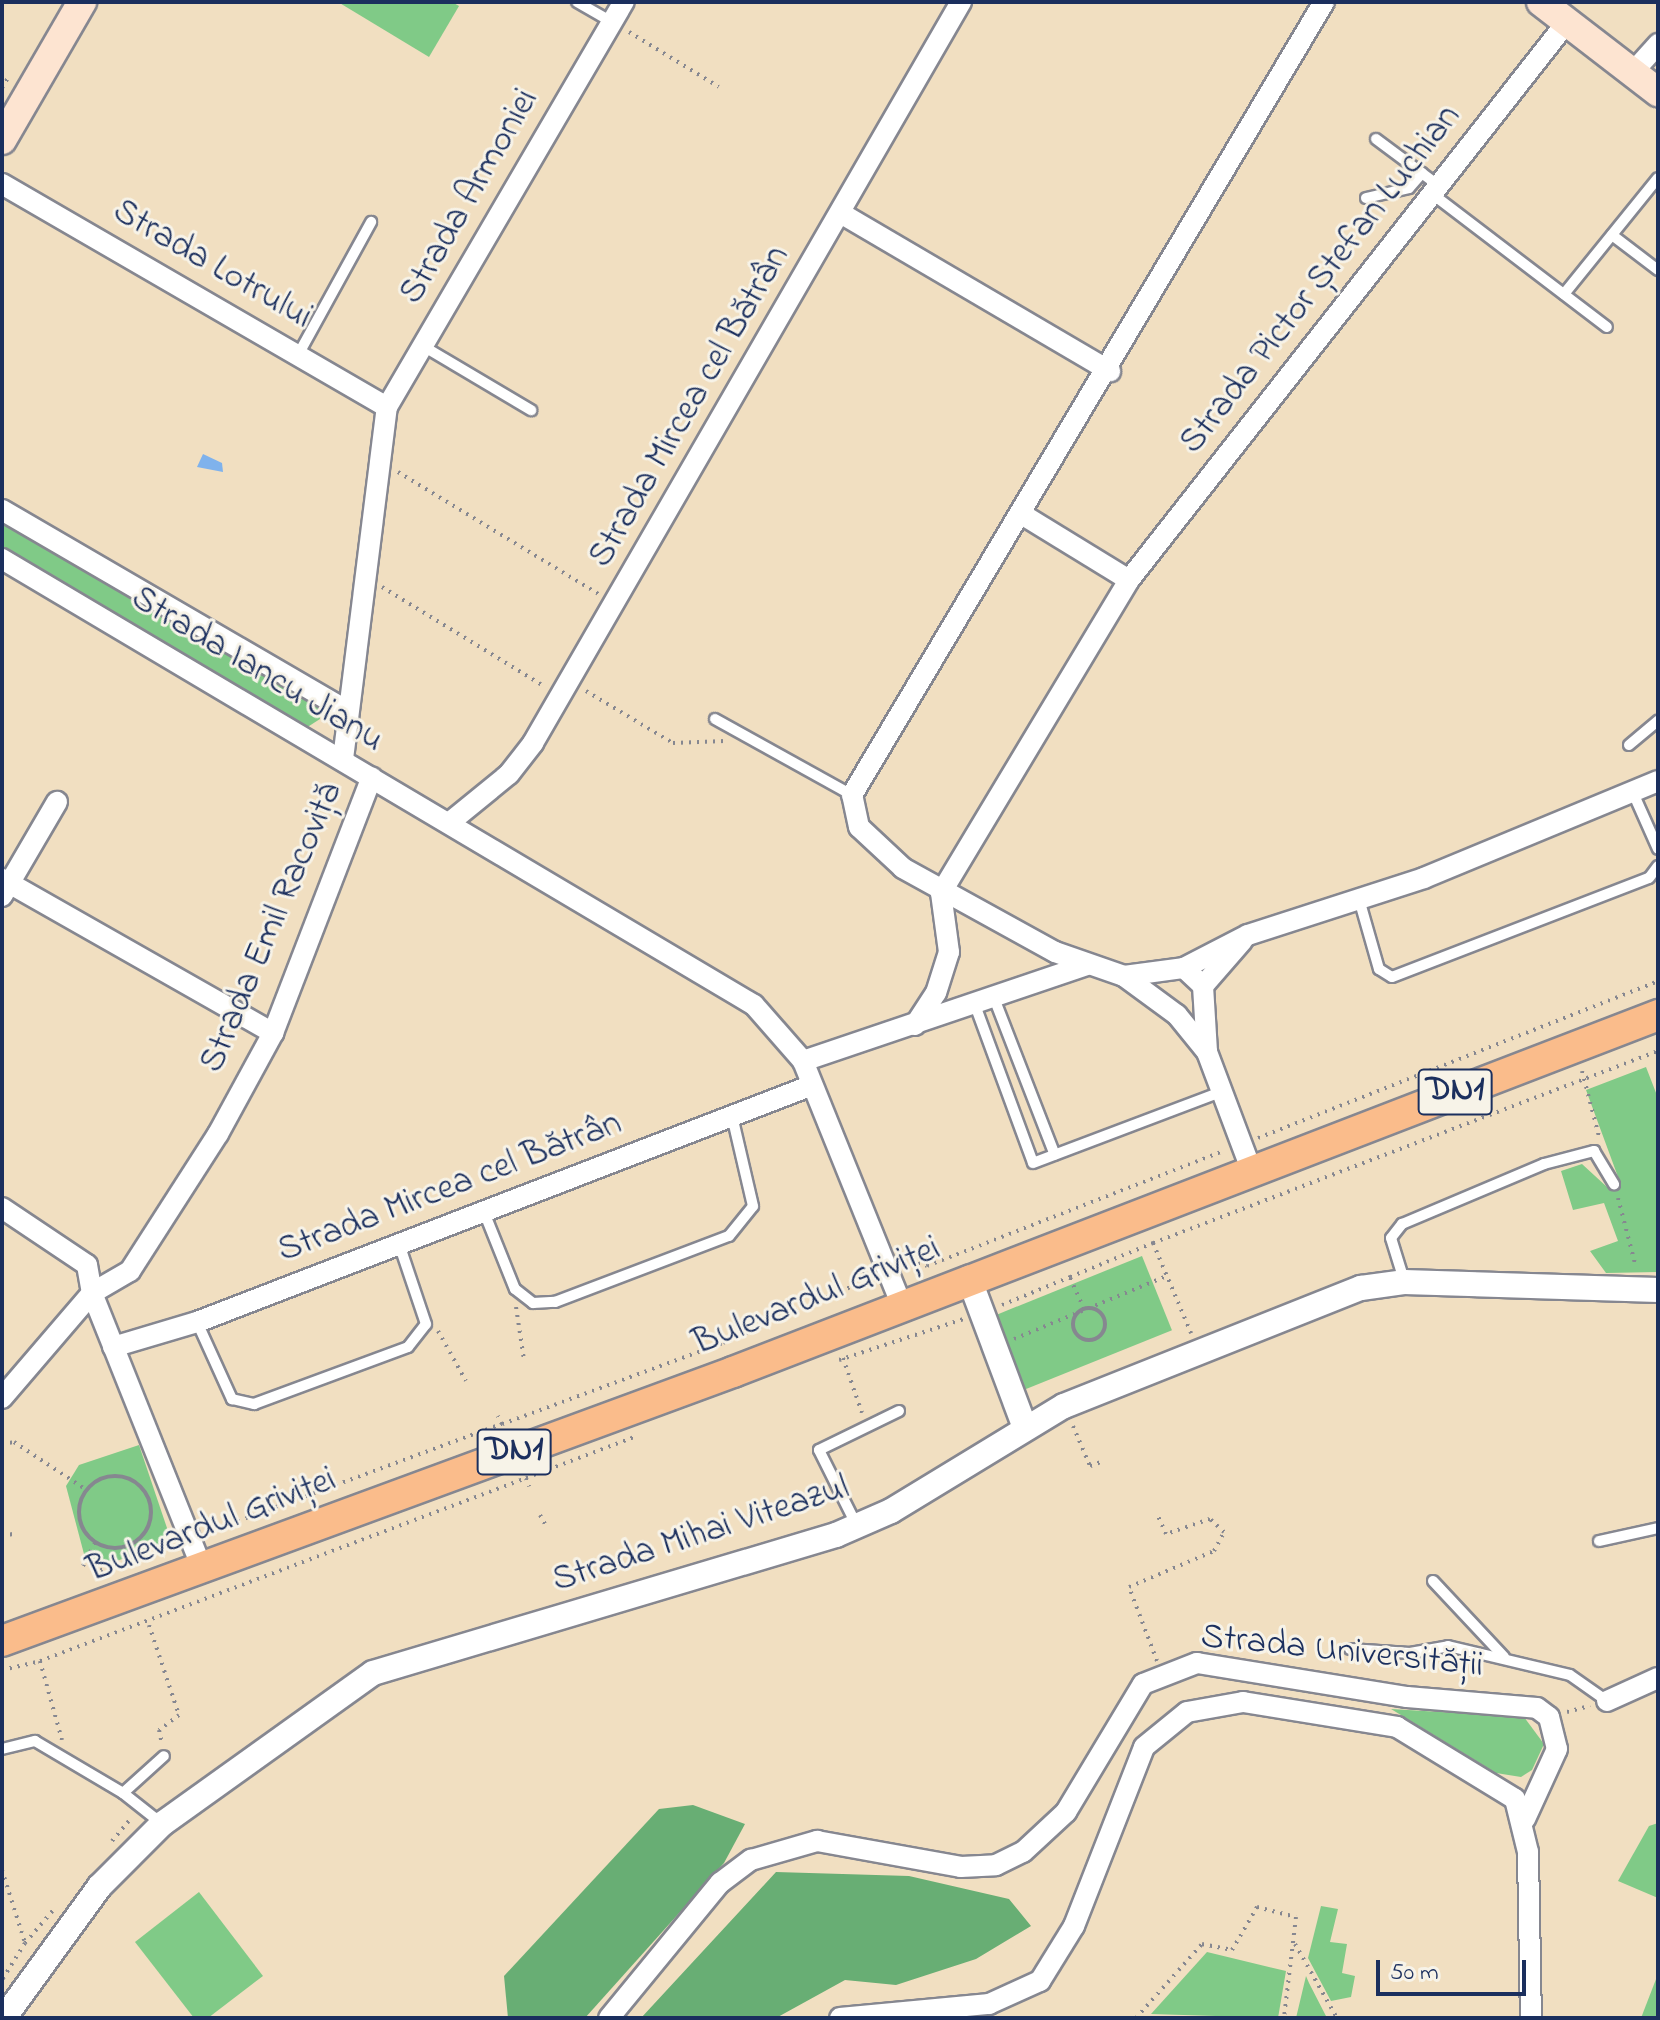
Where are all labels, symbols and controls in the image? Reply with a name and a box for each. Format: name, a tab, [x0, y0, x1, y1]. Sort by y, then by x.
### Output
street label: Strada Armoniei	[391, 82, 549, 312]
street label: Strada Pictor Ștefan Luchian	[1171, 97, 1471, 463]
street label: Strada Lotrului	[105, 190, 319, 340]
street label: Strada Mircea cel Bătrân	[580, 238, 800, 576]
street label: Strada Iancu Jianu	[123, 577, 391, 763]
street label: Strada Emil Racoviță	[191, 777, 353, 1079]
road number: DN1	[1417, 1062, 1493, 1122]
street label: Strada Mircea cel Bătrân	[272, 1103, 628, 1273]
street label: Bulevardul Griviței	[687, 1228, 947, 1366]
road number: DN1	[476, 1422, 552, 1482]
street label: Bulevardul Griviței	[82, 1459, 342, 1593]
street label: Strada Mihai Viteazul	[547, 1467, 855, 1603]
street label: Strada Universității	[1199, 1616, 1485, 1688]
scale bar	[1380, 1944, 1530, 1994]
text: 50 m	[1390, 1956, 1439, 1991]

